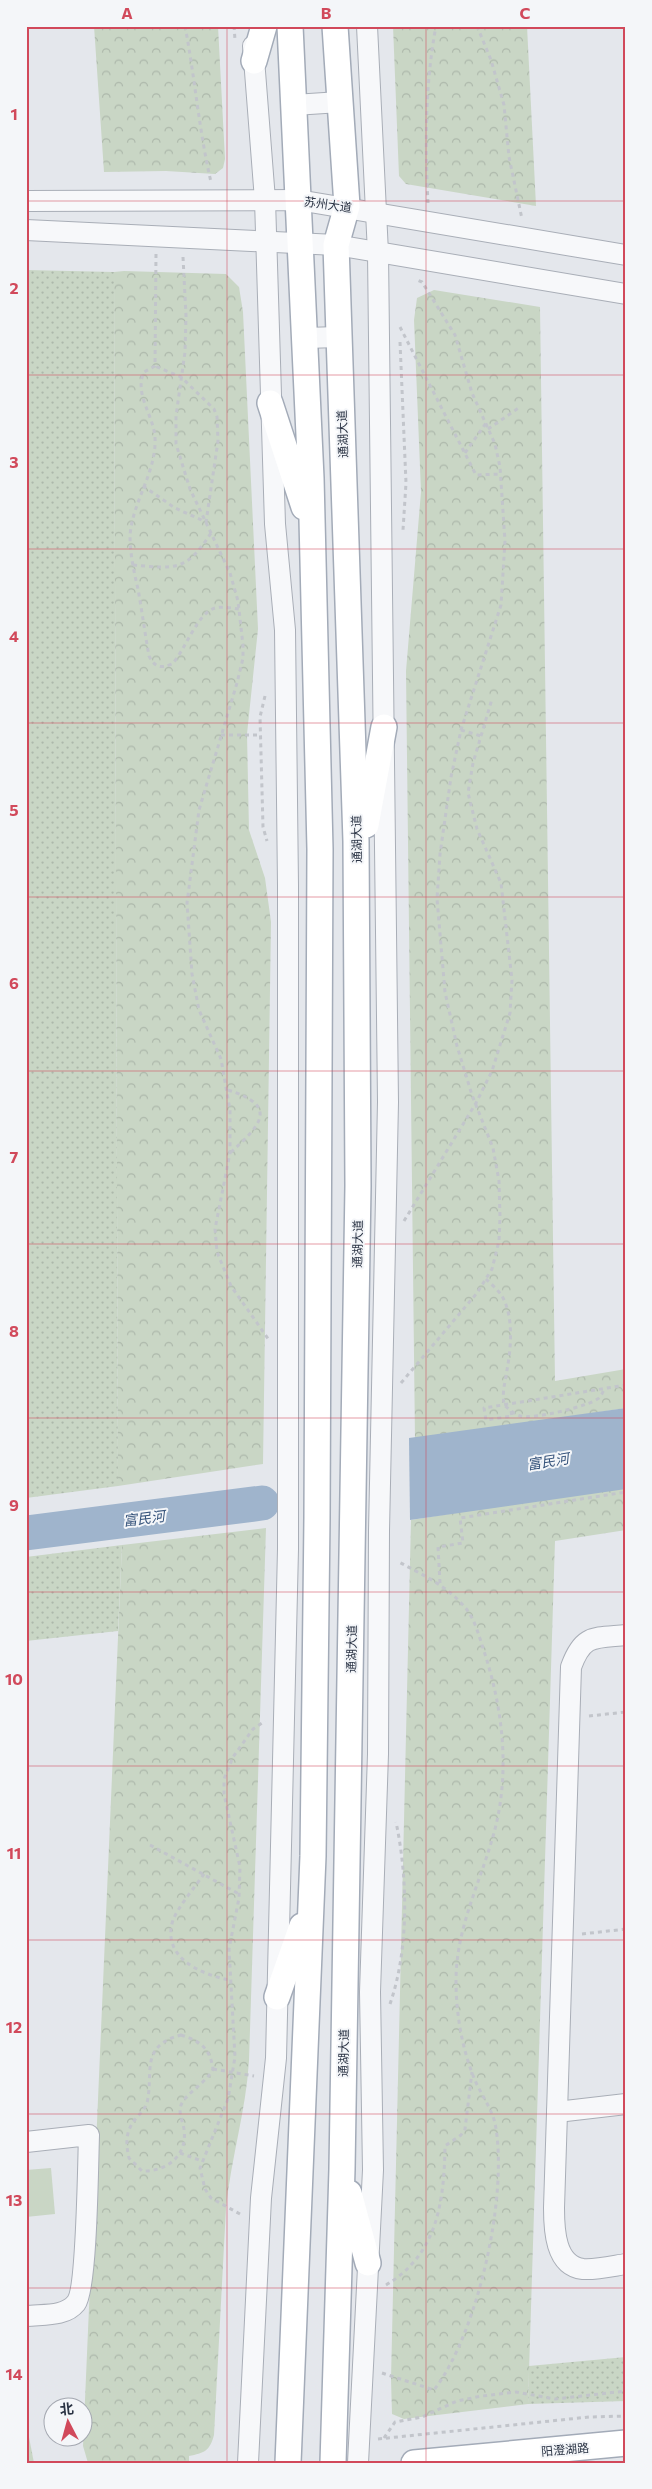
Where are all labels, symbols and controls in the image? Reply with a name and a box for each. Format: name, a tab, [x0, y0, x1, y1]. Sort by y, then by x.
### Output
text: A	[121, 3, 133, 22]
text: B	[321, 3, 332, 22]
text: C	[520, 3, 531, 22]
text: 1	[10, 104, 18, 123]
street label: 苏州大道	[303, 194, 353, 214]
text: 2	[9, 278, 19, 297]
street label: 通湖大道	[334, 410, 350, 458]
text: 3	[9, 452, 19, 471]
text: 4	[9, 626, 19, 645]
text: 5	[9, 800, 19, 819]
street label: 通湖大道	[349, 815, 363, 863]
text: 6	[9, 973, 19, 992]
text: 7	[10, 1147, 19, 1166]
street label: 通湖大道	[350, 1220, 364, 1268]
text: 8	[9, 1321, 19, 1340]
water label: 富民河	[526, 1449, 573, 1473]
text: 9	[9, 1495, 19, 1514]
water label: 富民河	[122, 1507, 169, 1529]
street label: 通湖大道	[344, 1625, 358, 1673]
text: 10	[5, 1669, 23, 1688]
text: 11	[7, 1843, 21, 1862]
text: 12	[6, 2017, 22, 2036]
street label: 通湖大道	[336, 2029, 350, 2077]
text: 13	[6, 2190, 22, 2209]
text: 14	[5, 2364, 23, 2383]
north arrow	[42, 2396, 92, 2446]
text: 北	[59, 2399, 74, 2418]
street label: 阳澄湖路	[540, 2440, 590, 2458]

